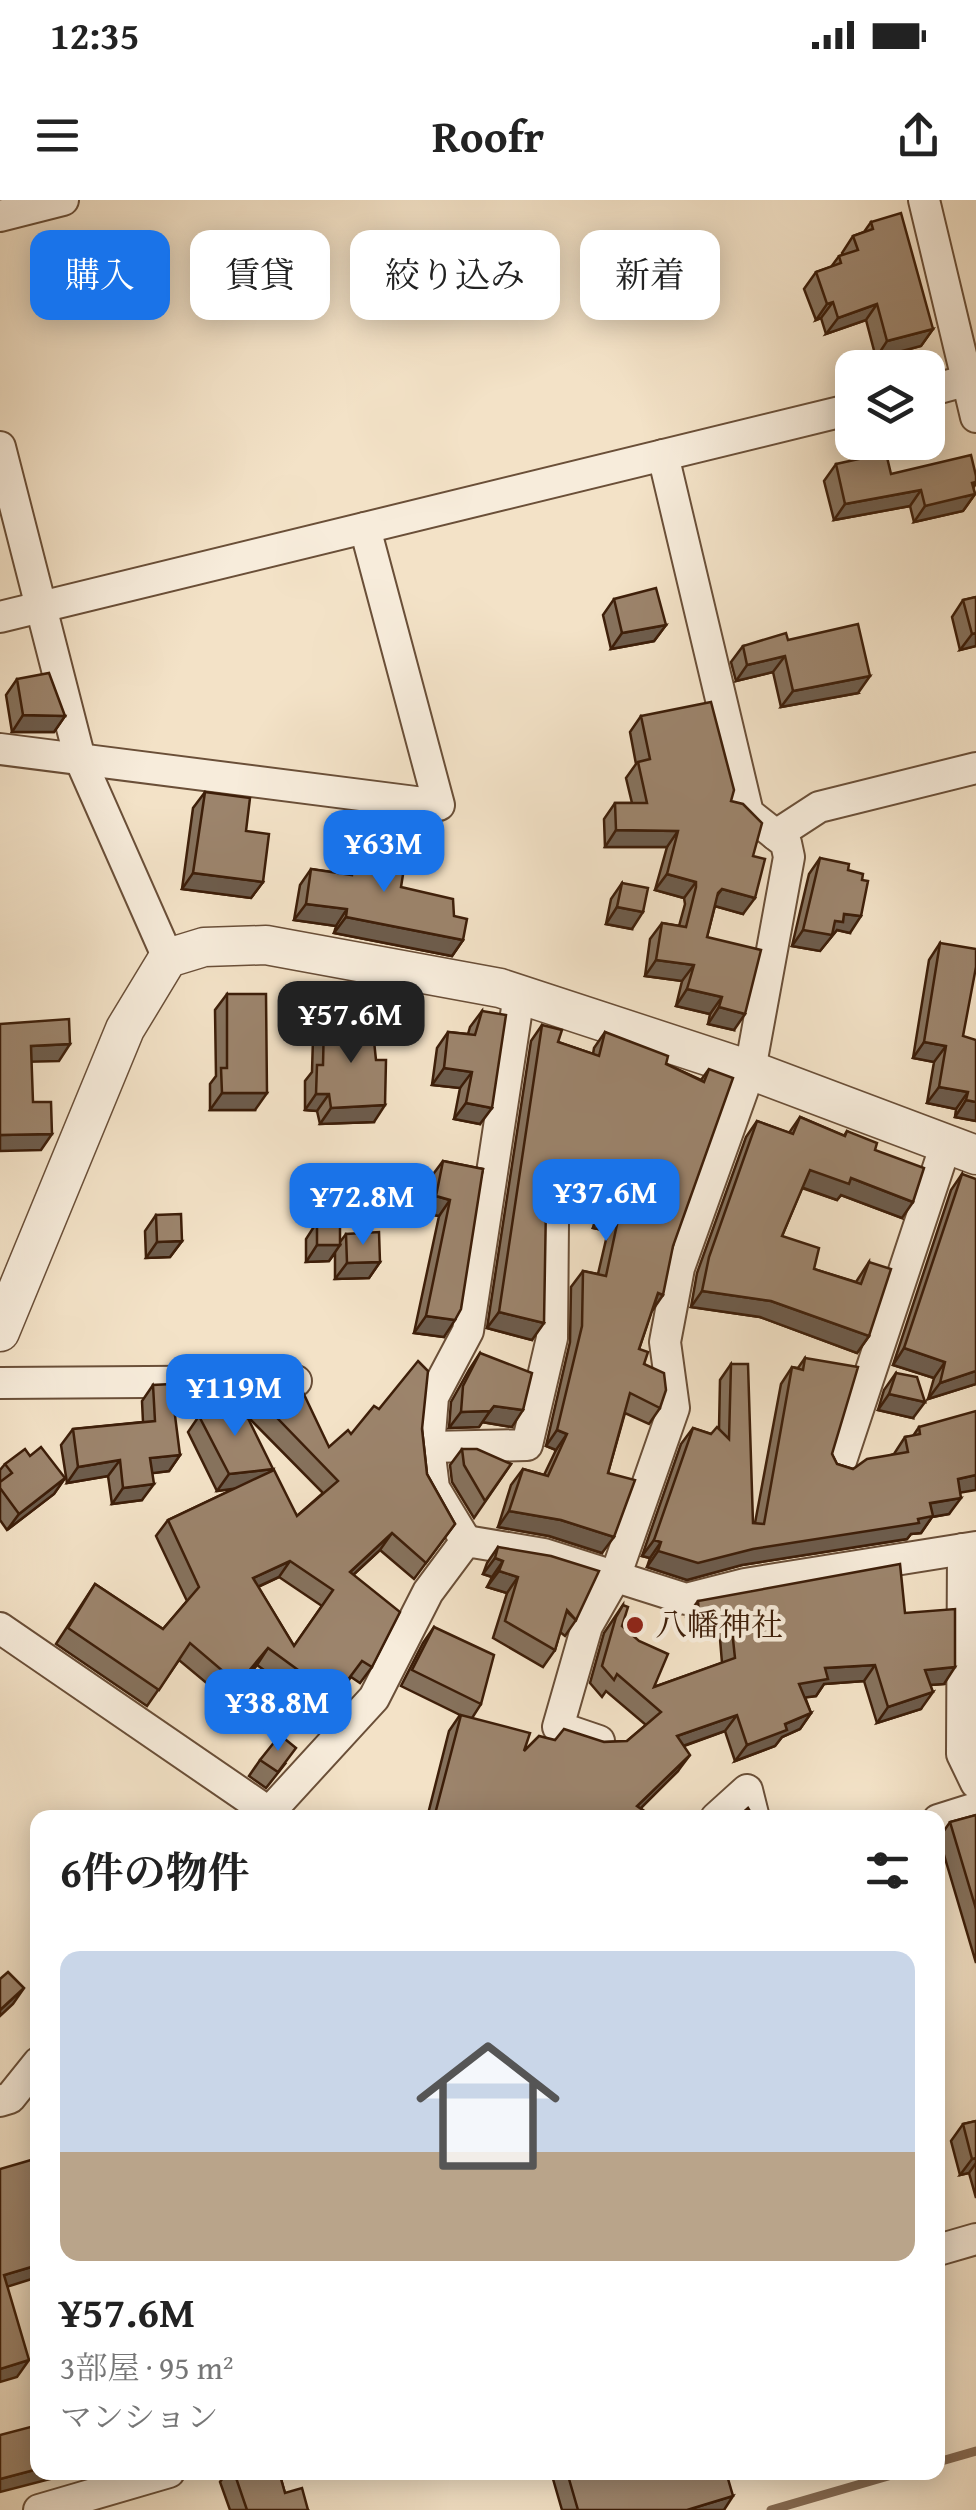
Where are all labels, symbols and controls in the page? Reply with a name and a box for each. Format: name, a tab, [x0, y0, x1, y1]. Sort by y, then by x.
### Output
text: 12:35	[50, 7, 140, 63]
text: Roofr	[432, 103, 544, 168]
icon: menu	[30, 108, 85, 163]
icon: share	[891, 108, 946, 163]
chip: 購入	[30, 230, 170, 320]
chip: 賃貸	[190, 230, 330, 320]
chip: 絞り込み	[350, 230, 560, 320]
chip: 新着	[580, 230, 720, 320]
map controls	[835, 350, 945, 460]
button: layers	[835, 350, 945, 460]
pin: ¥63M	[325, 810, 443, 895]
text: ¥63M	[345, 819, 423, 866]
pin: ¥57.6M	[270, 981, 432, 1066]
text: ¥57.6M	[300, 990, 402, 1037]
pin: ¥37.6M	[525, 1159, 687, 1244]
pin: ¥72.8M	[282, 1163, 444, 1248]
text: ¥37.6M	[555, 1168, 657, 1215]
text: ¥72.8M	[312, 1172, 414, 1219]
pin: ¥119M	[165, 1354, 305, 1439]
text: ¥119M	[188, 1363, 282, 1410]
place label: 八幡神社	[655, 1601, 783, 1648]
marker: 八幡神社	[624, 1614, 646, 1636]
pin: ¥38.8M	[197, 1669, 359, 1754]
text: ¥38.8M	[227, 1678, 329, 1725]
text: 6件の物件	[60, 1841, 250, 1902]
icon: filters	[860, 1843, 915, 1898]
icon: home	[398, 2016, 578, 2196]
text: ¥57.6M	[60, 2281, 195, 2342]
text: 3部屋 · 95 m²	[60, 2344, 234, 2391]
text: マンション	[60, 2393, 219, 2440]

